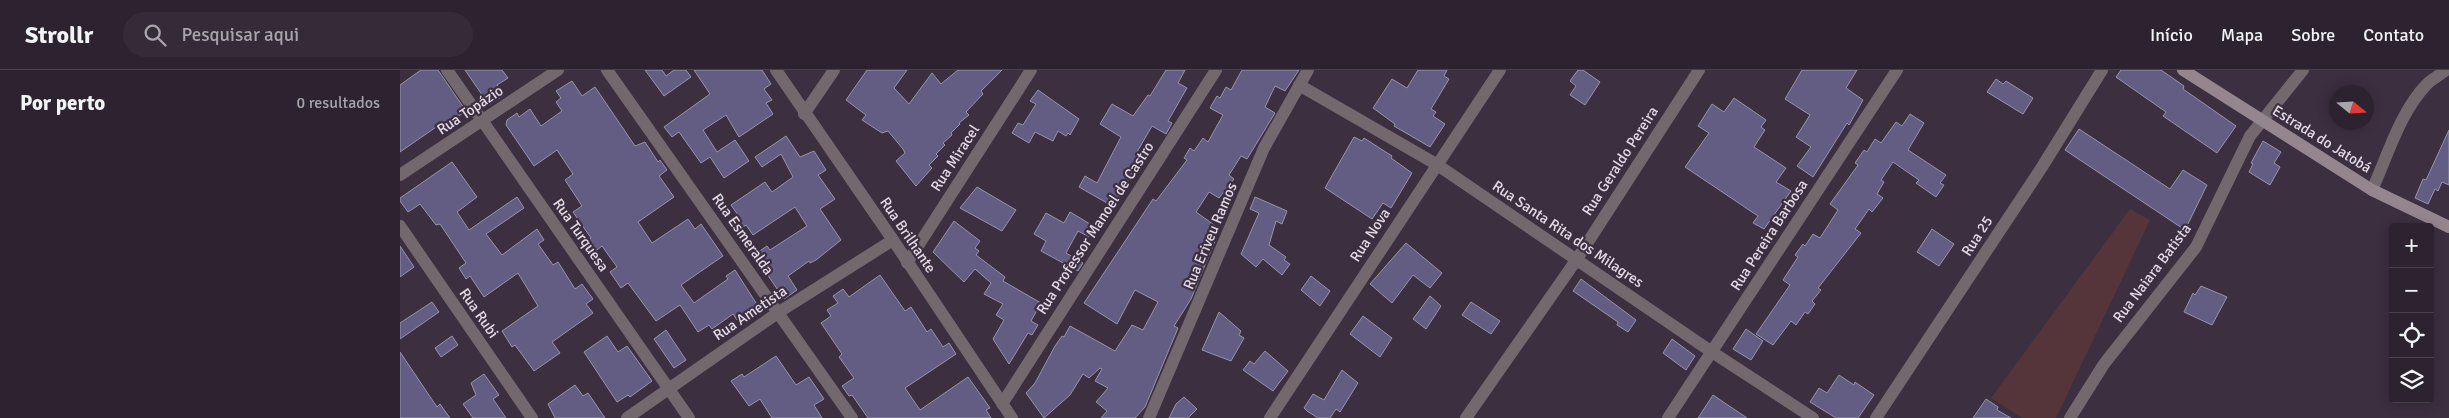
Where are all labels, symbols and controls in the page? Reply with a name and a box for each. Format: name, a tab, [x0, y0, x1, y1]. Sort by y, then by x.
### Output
search box	[123, 12, 473, 57]
text: Strollr	[25, 20, 93, 50]
icon: search	[141, 21, 169, 49]
text: Pesquisar aqui	[181, 23, 299, 47]
text: Início	[2150, 24, 2193, 46]
text: Mapa	[2221, 24, 2263, 46]
text: Sobre	[2291, 24, 2335, 46]
text: Contato	[2363, 24, 2424, 46]
street label: Rua Topázio	[434, 81, 507, 139]
north arrow	[2329, 85, 2374, 130]
text: Por perto	[20, 90, 105, 116]
text: 0 resultados	[297, 93, 380, 113]
street label: Estrada do Jatobá	[2269, 101, 2375, 177]
street label: Rua Geraldo Pereira	[1578, 103, 1662, 219]
street label: Rua Miracel	[927, 121, 983, 195]
street label: Rua Professor Manoel de Castro	[1032, 138, 1158, 318]
street label: Rua Pereira Barbosa	[1726, 176, 1812, 294]
street label: Rua Santa Rita dos Milagres	[1489, 177, 1647, 292]
street label: Rua Eriveu Ramos	[1179, 179, 1241, 292]
street label: Rua Esmeralda	[708, 190, 778, 278]
street label: Rua Brilhante	[876, 194, 940, 276]
street label: Rua Turquesa	[549, 195, 613, 275]
street label: Rua Nova	[1346, 205, 1394, 265]
street label: Rua 25	[1957, 213, 1997, 259]
street label: Rua Naiara Batista	[2109, 220, 2195, 326]
map controls	[2389, 223, 2434, 403]
button: +	[2389, 223, 2434, 268]
button: −	[2389, 268, 2434, 313]
street label: Rua Ametista	[710, 282, 790, 344]
street label: Rua Rubi	[455, 285, 503, 341]
button: locate	[2389, 313, 2434, 358]
button: layers	[2389, 358, 2434, 403]

